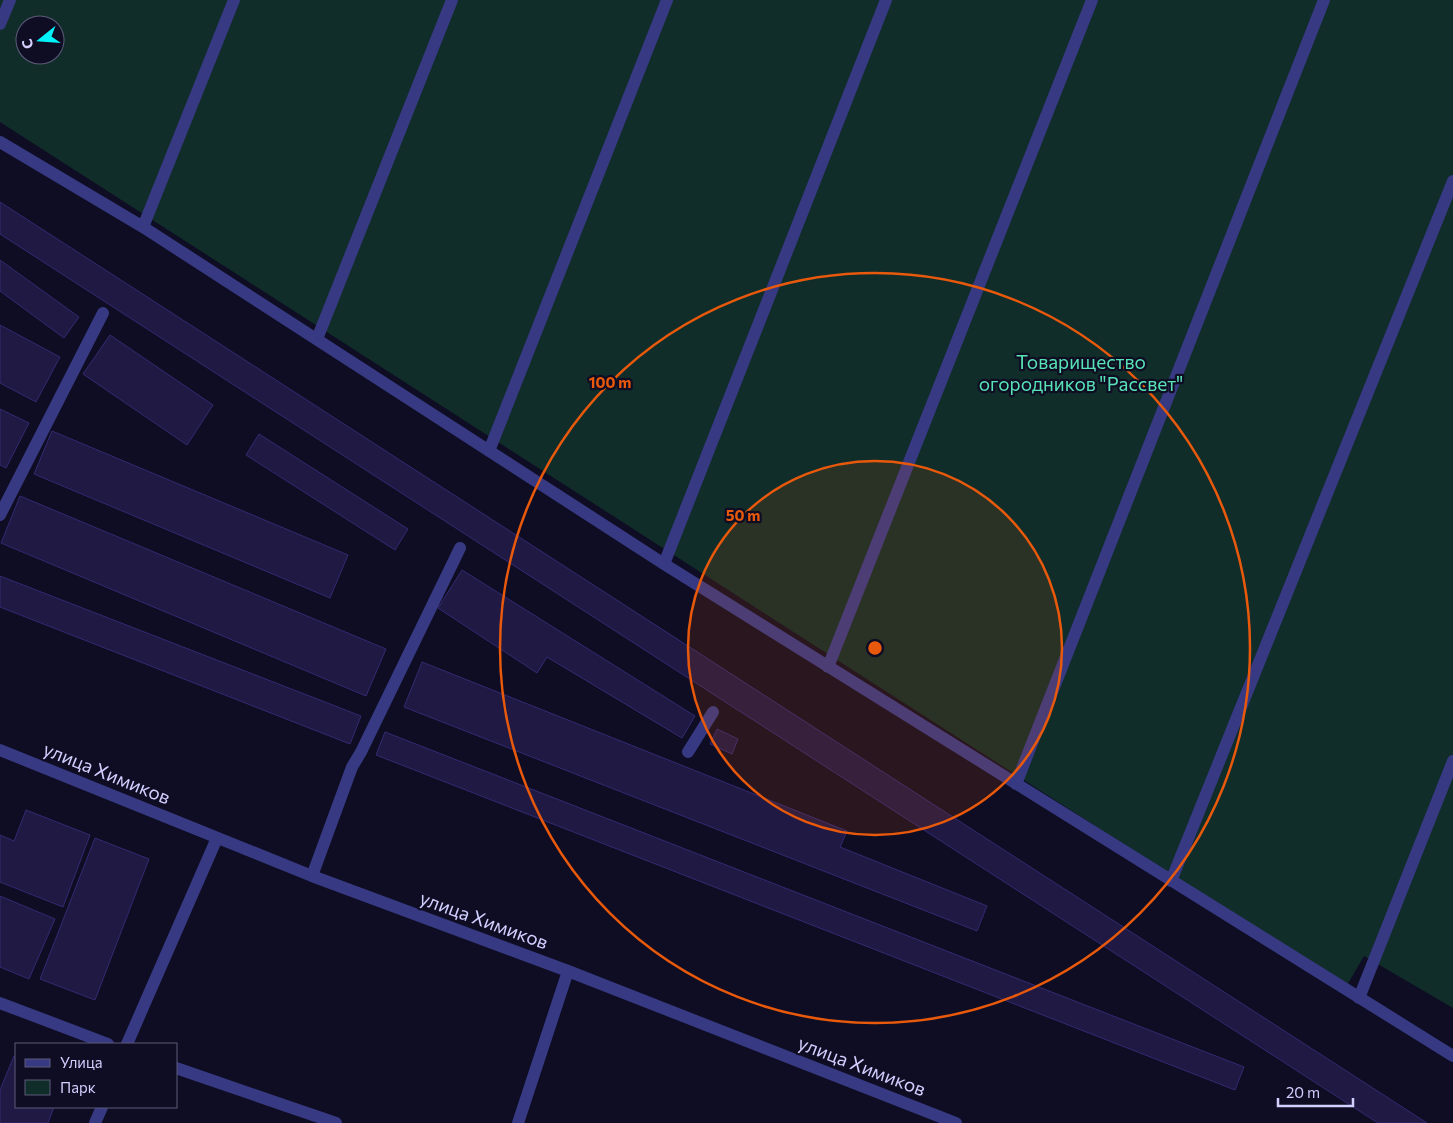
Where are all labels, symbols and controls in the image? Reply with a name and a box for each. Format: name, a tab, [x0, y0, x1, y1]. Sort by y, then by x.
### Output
north arrow	[15, 15, 65, 65]
text: С	[18, 37, 37, 51]
park label: Товарищество огородников "Рассвет"	[979, 350, 1183, 395]
text: 100 m	[589, 373, 631, 391]
text: 50 m	[726, 506, 760, 524]
centre of rings	[866, 639, 884, 657]
street label: улица Химиков	[40, 737, 174, 808]
street label: улица Химиков	[417, 886, 552, 953]
street label: улица Химиков	[795, 1031, 929, 1100]
legend	[15, 1043, 178, 1108]
text: Улица	[60, 1053, 102, 1071]
scale bar	[1278, 1076, 1353, 1108]
text: Парк	[60, 1078, 96, 1096]
text: 20 m	[1286, 1083, 1320, 1101]

